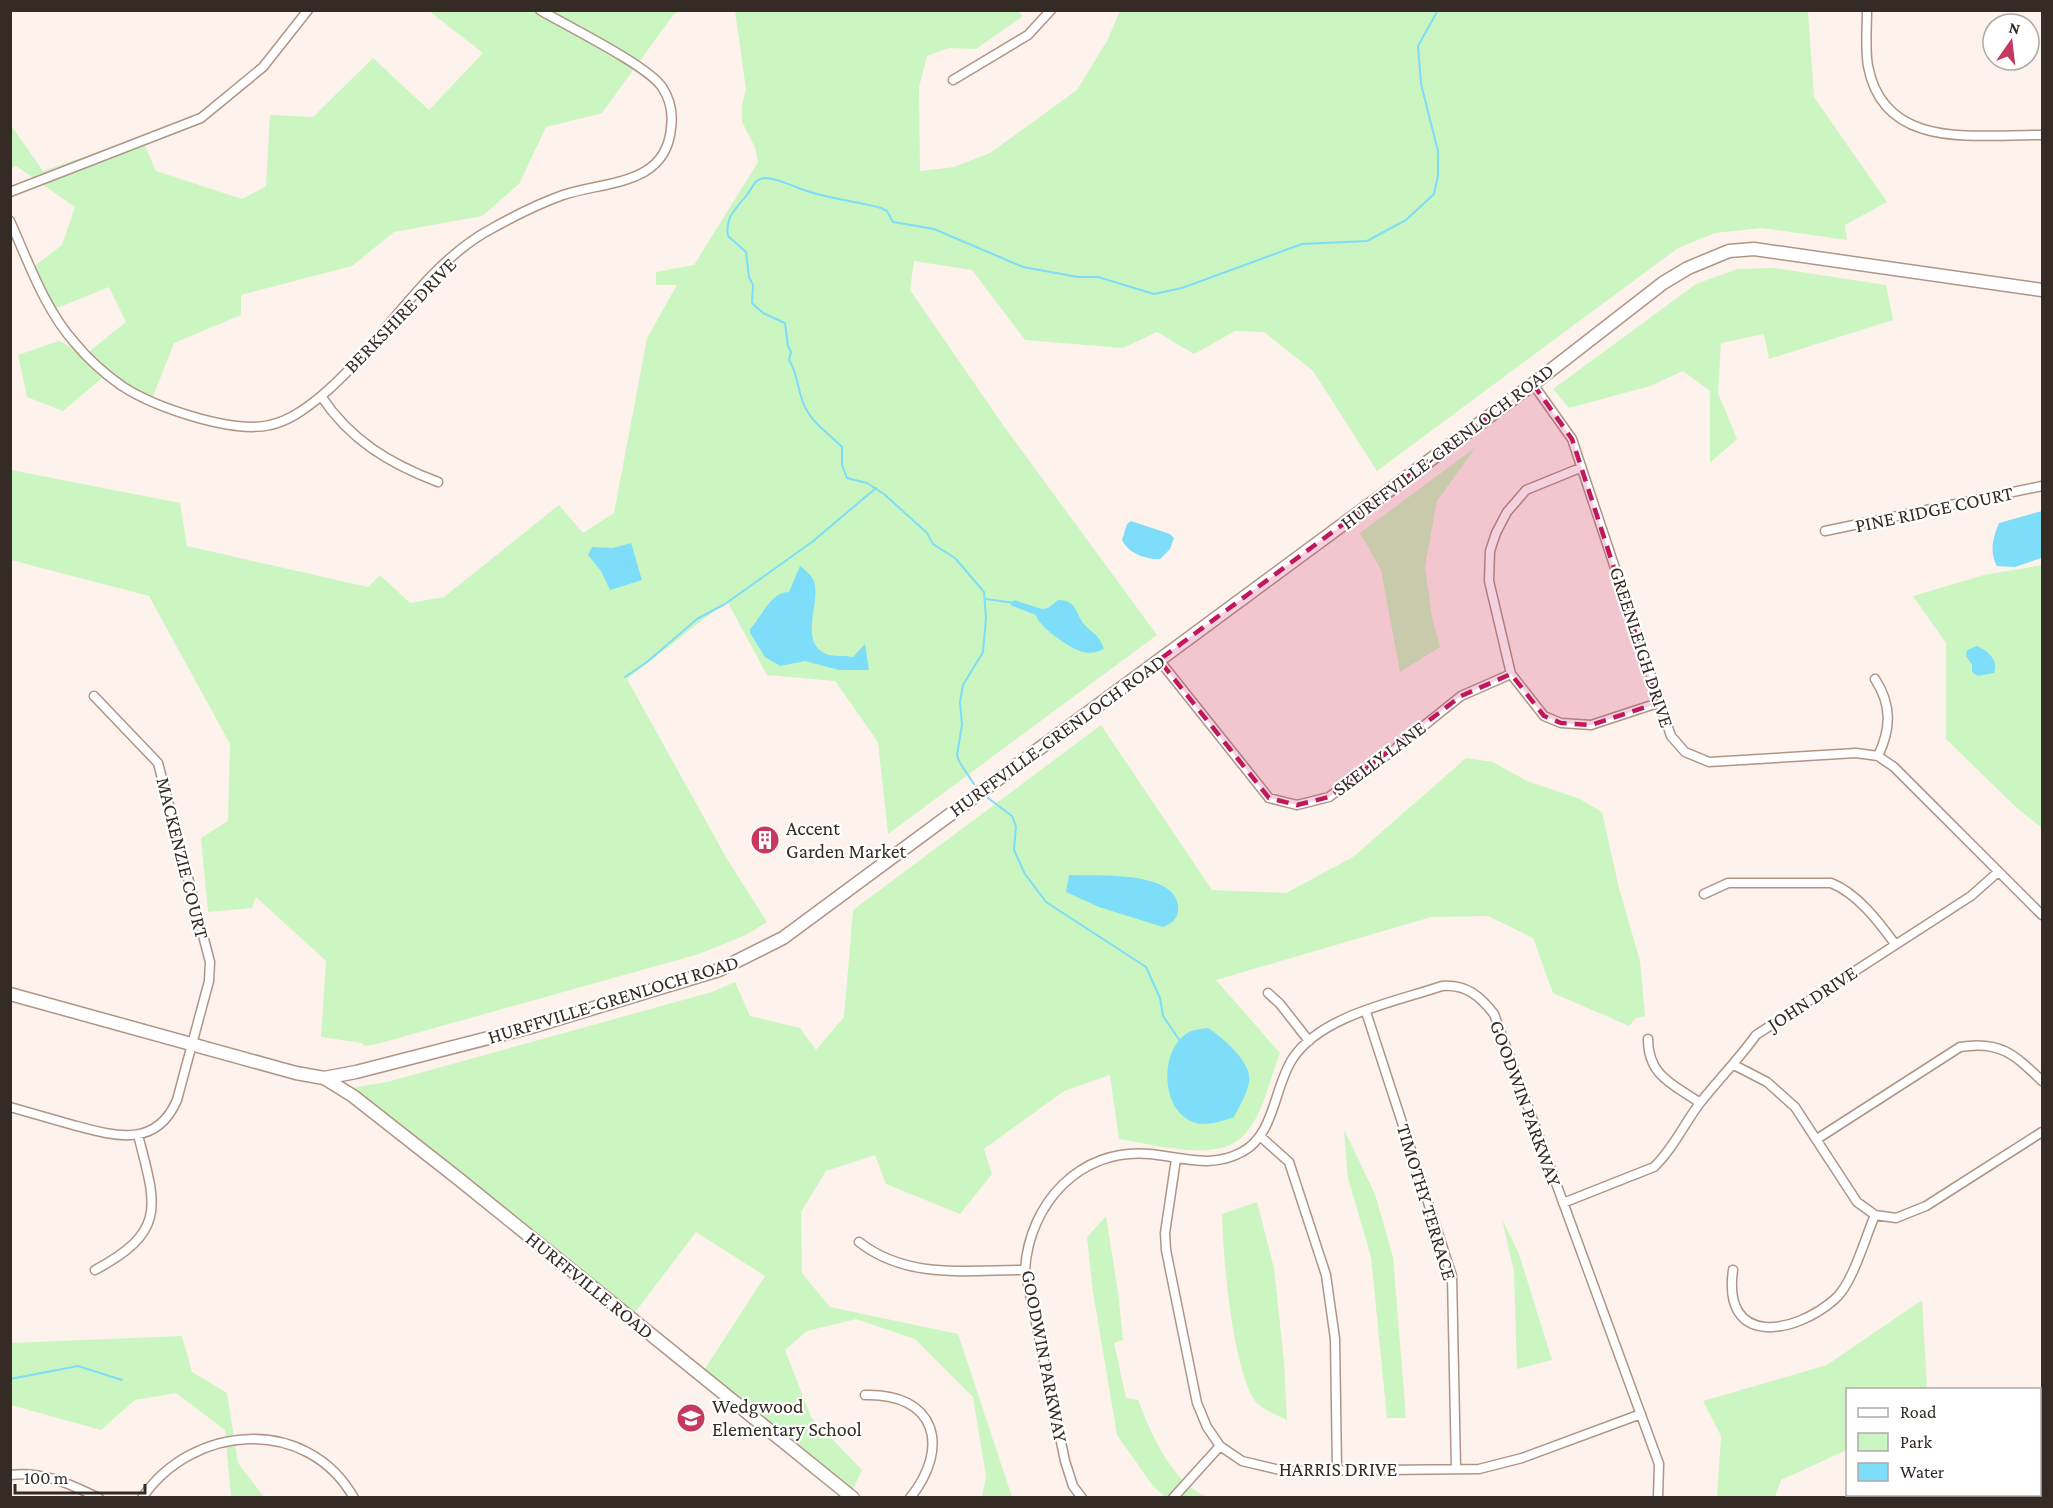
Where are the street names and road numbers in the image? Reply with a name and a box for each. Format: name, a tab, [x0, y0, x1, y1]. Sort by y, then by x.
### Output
street label: BERKSHIRE DRIVE	[340, 253, 461, 377]
street label: HURFFVILLE-GRENLOCH ROAD	[1336, 359, 1558, 533]
street label: PINE RIDGE COURT	[1853, 481, 2015, 537]
street label: GREENLEIGH DRIVE	[1606, 564, 1678, 730]
street label: HURFFVILLE-GRENLOCH ROAD	[945, 649, 1169, 821]
street label: SKELLY LANE	[1328, 716, 1430, 800]
street label: MACKENZIE COURT	[152, 775, 214, 941]
street label: HURFFVILLE-GRENLOCH ROAD	[485, 950, 741, 1048]
street label: JOHN DRIVE	[1761, 961, 1862, 1037]
street label: GOODWIN PARKWAY	[1486, 1017, 1566, 1189]
street label: TIMOTHY TERRACE	[1393, 1121, 1461, 1283]
street label: HURFFVILLE ROAD	[522, 1227, 658, 1343]
street label: GOODWIN PARKWAY	[1018, 1268, 1073, 1444]
street label: HARRIS DRIVE	[1279, 1458, 1397, 1480]

